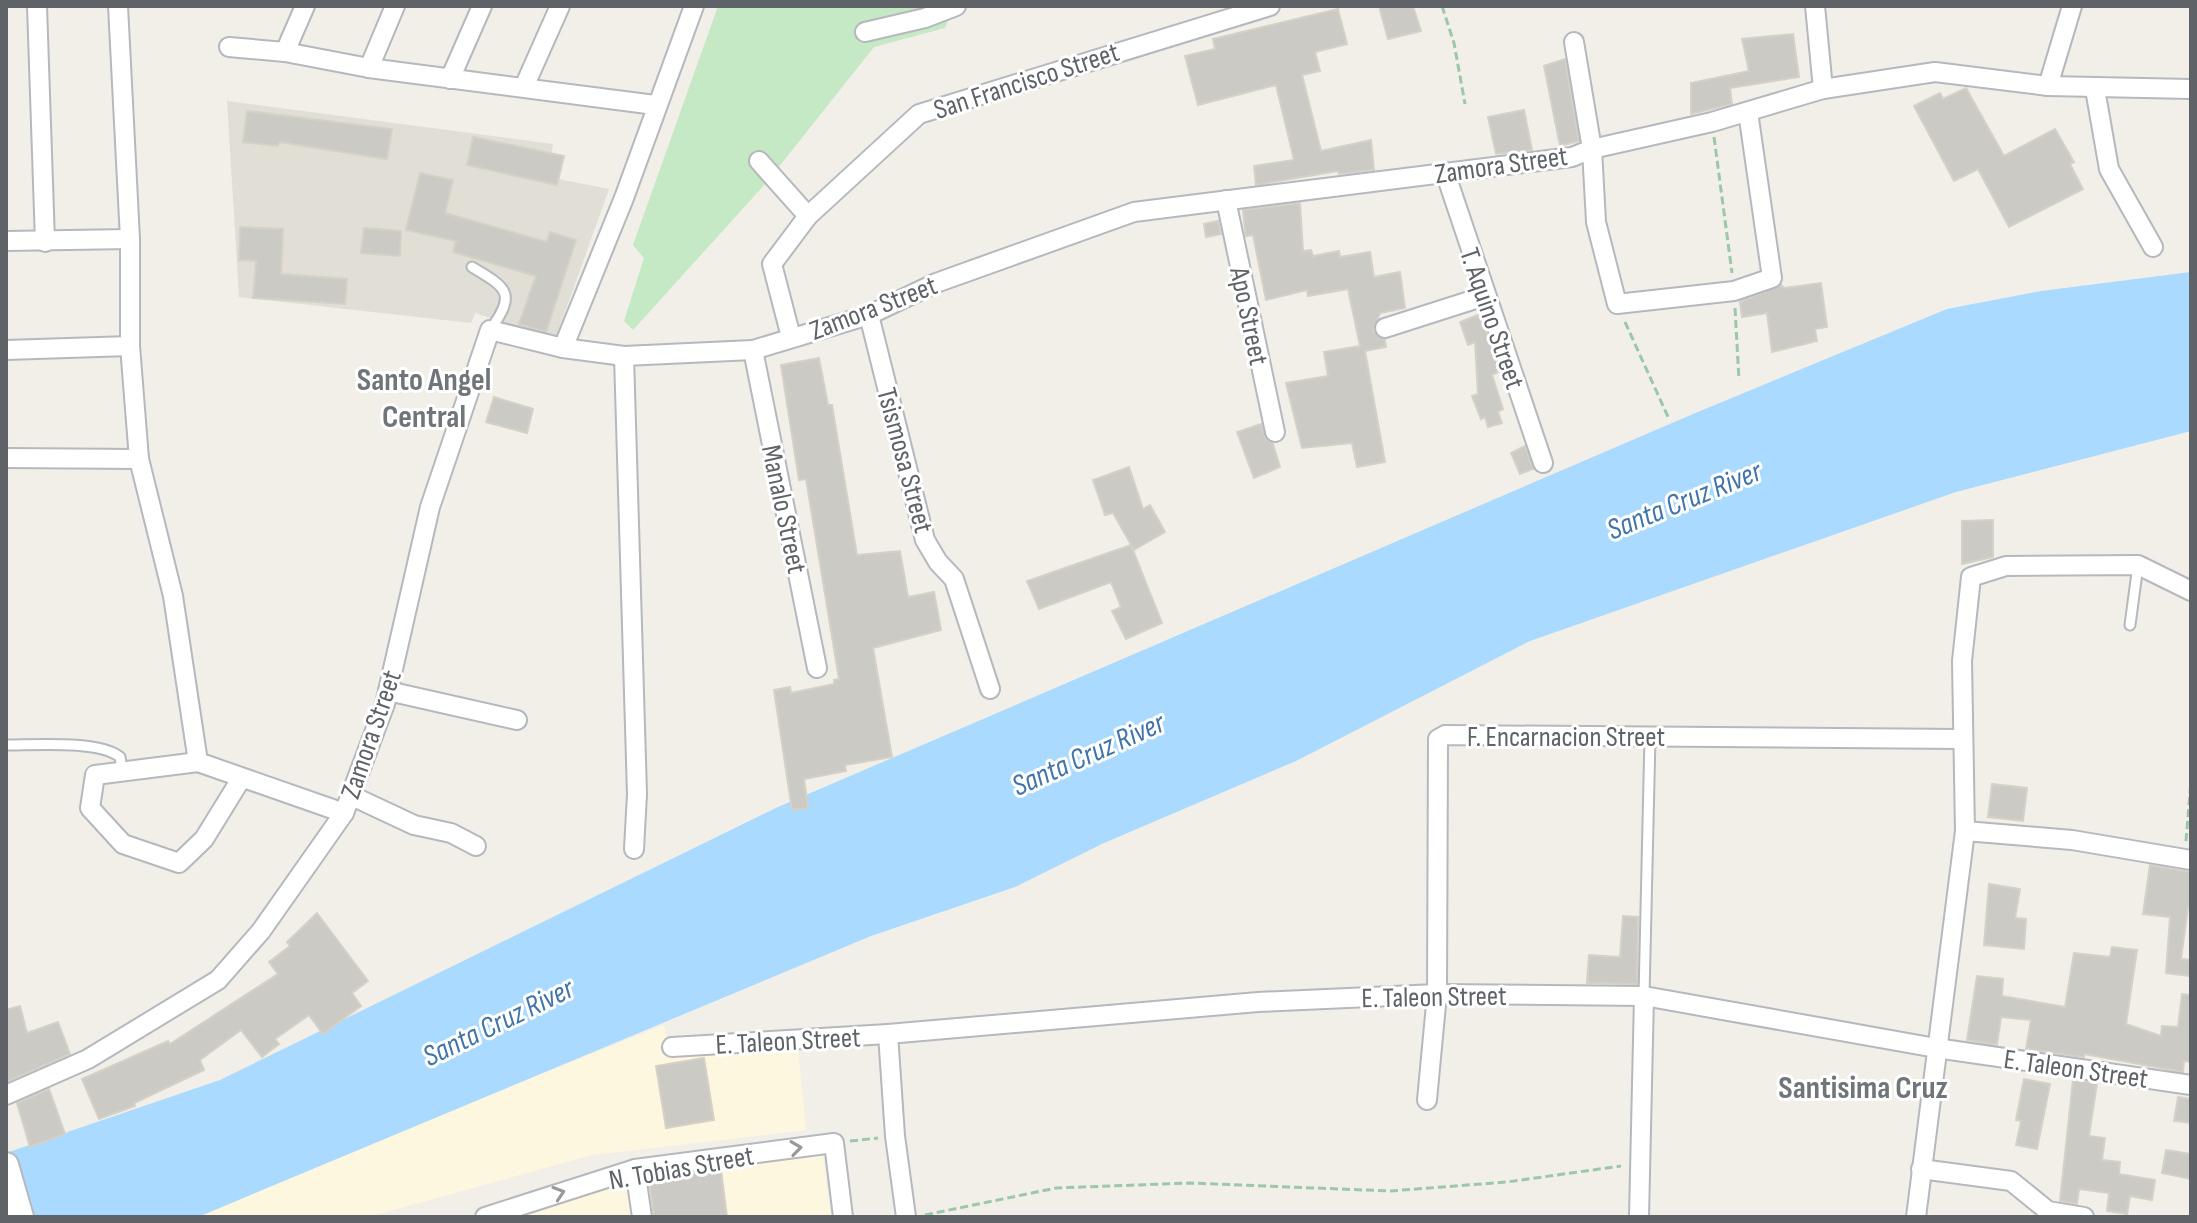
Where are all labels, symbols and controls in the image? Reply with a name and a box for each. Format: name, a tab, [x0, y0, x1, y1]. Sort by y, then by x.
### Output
street label: San Francisco Street	[930, 36, 1123, 127]
street label: Zamora Street	[1433, 140, 1570, 191]
street label: T. Aquino Street	[1452, 244, 1531, 393]
street label: Apo Street	[1222, 263, 1275, 368]
street label: Zamora Street	[805, 269, 942, 348]
district label: Santo Angel Central	[357, 361, 491, 437]
street label: Tsismosa Street	[869, 384, 940, 537]
street label: Manalo Street	[754, 442, 813, 577]
water label: Santa Cruz River	[1602, 453, 1768, 548]
street label: Zamora Street	[334, 666, 409, 803]
water label: Santa Cruz River	[1006, 705, 1172, 805]
street label: F. Encarnacion Street	[1467, 721, 1665, 754]
water label: Santa Cruz River	[417, 970, 581, 1075]
street label: E. Taleon Street	[1361, 980, 1507, 1015]
street label: E. Taleon Street	[715, 1021, 861, 1062]
street label: E. Taleon Street	[2002, 1043, 2150, 1096]
district label: Santisima Cruz	[1778, 1069, 1948, 1108]
street label: N. Tobias Street	[606, 1140, 756, 1197]
one-way arrow	[789, 1140, 803, 1157]
one-way arrow	[552, 1187, 566, 1203]

